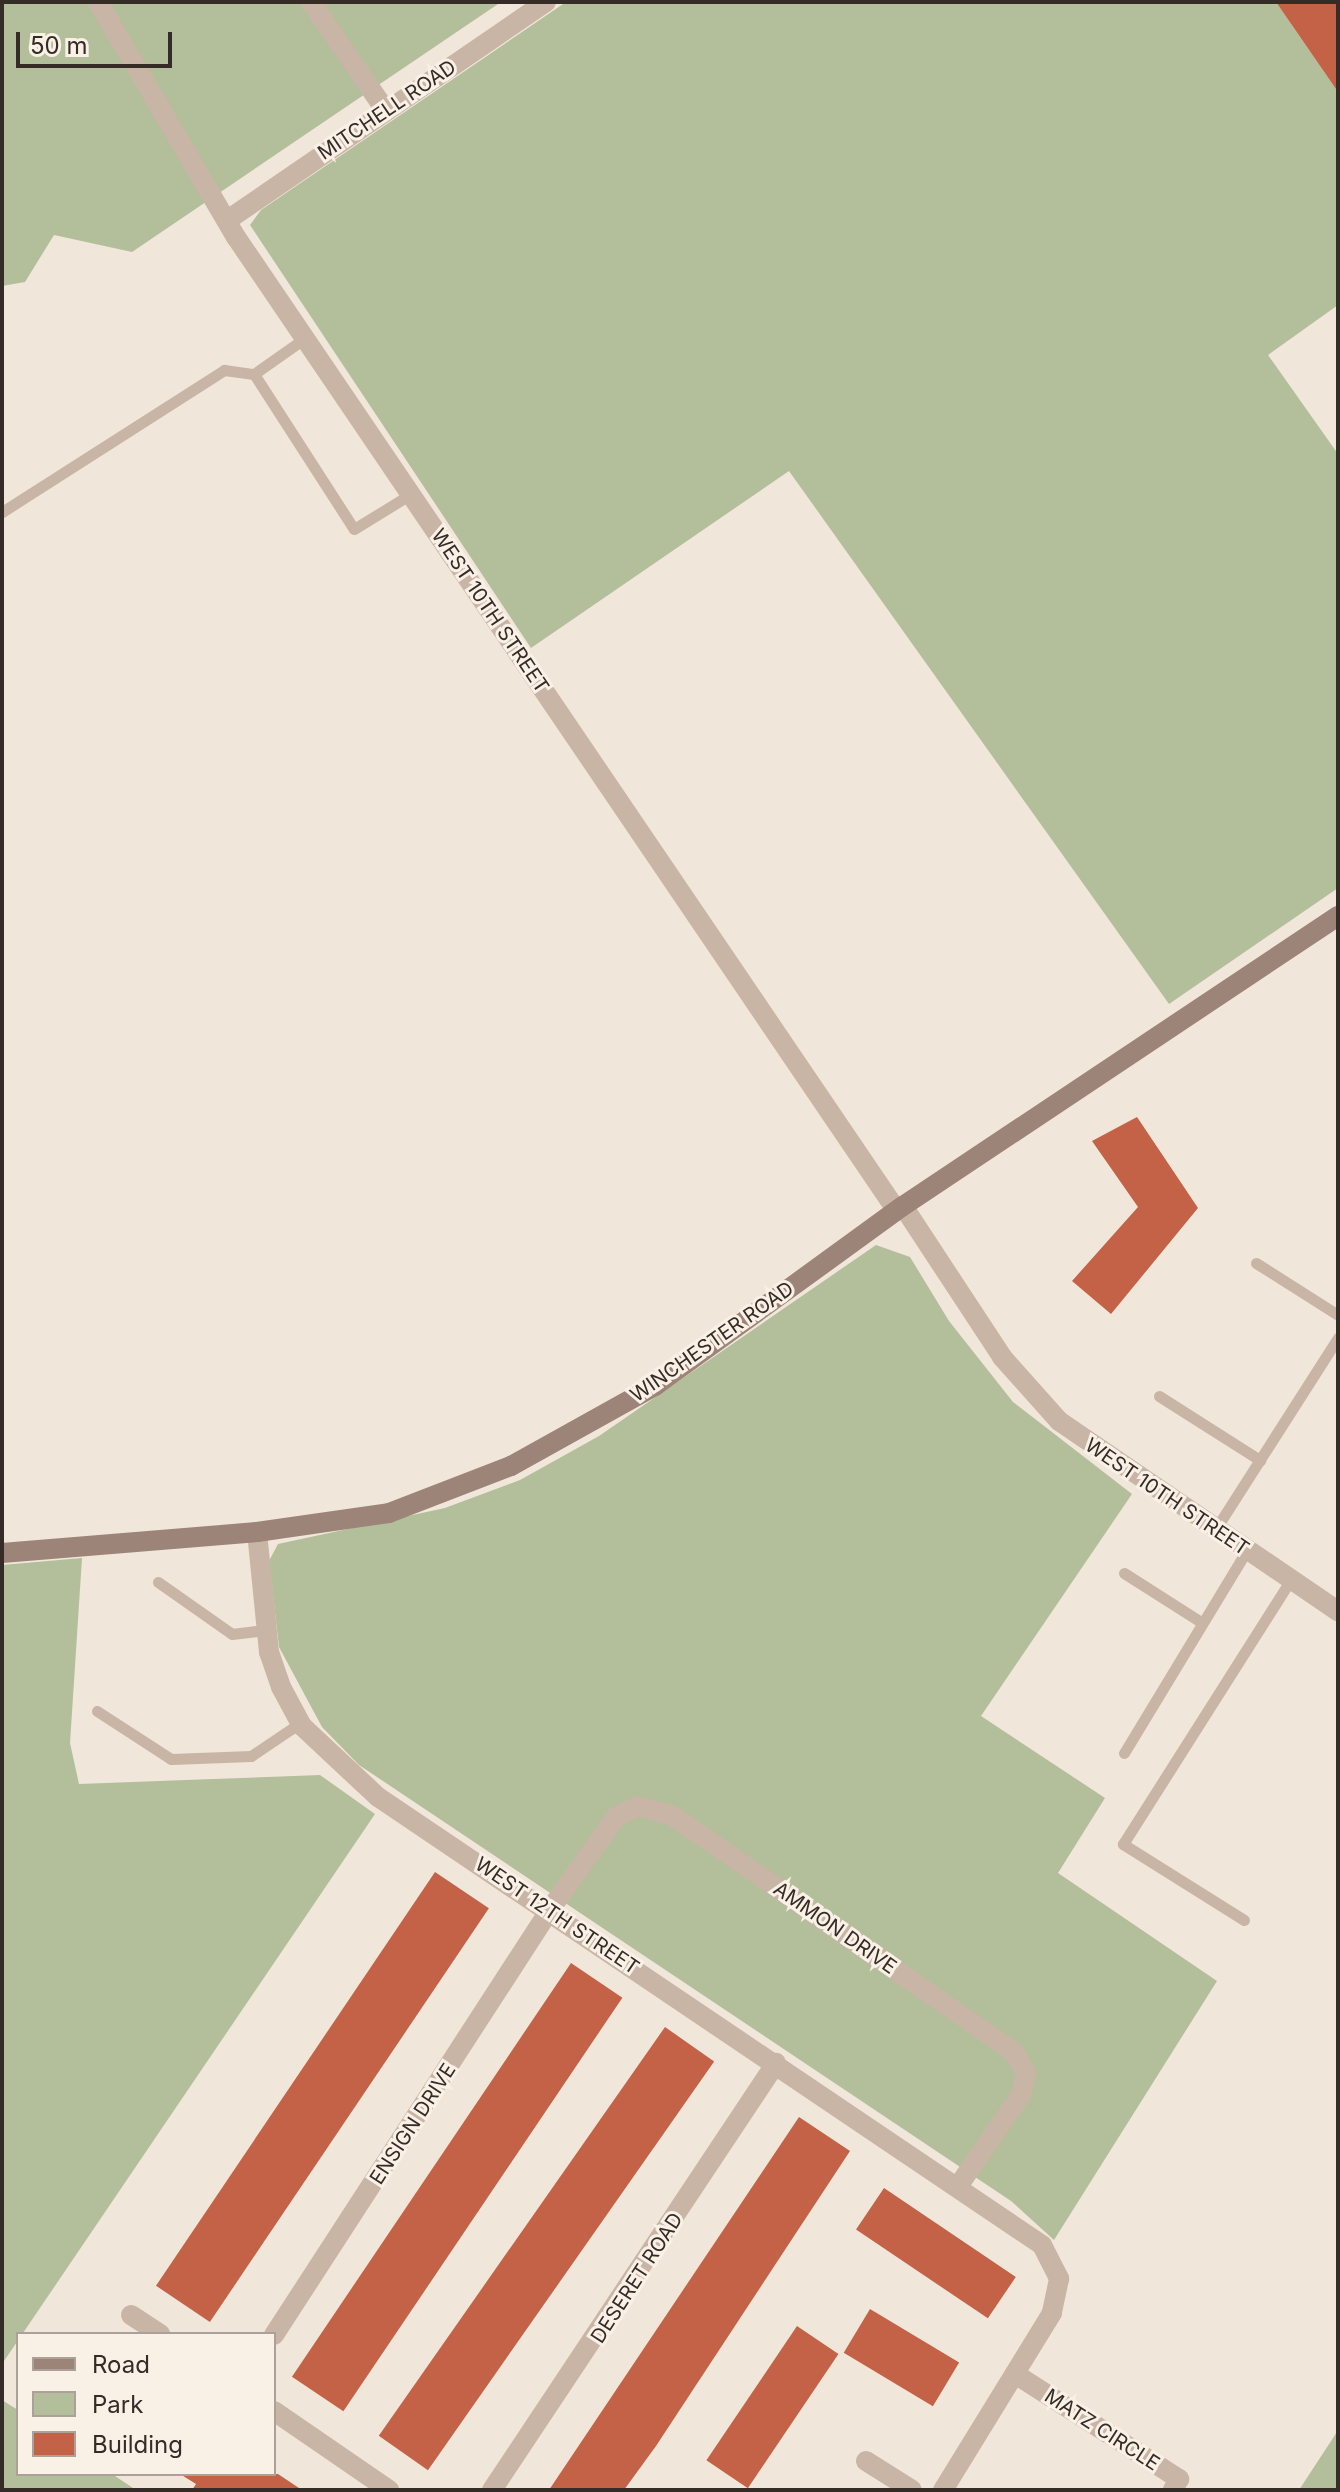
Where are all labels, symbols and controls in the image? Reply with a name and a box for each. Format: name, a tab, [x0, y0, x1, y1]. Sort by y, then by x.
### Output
scale bar	[20, 16, 176, 66]
text: 50 m	[30, 31, 88, 60]
street label: MITCHELL ROAD	[313, 55, 461, 165]
street label: WEST 10TH STREET	[426, 524, 554, 698]
street label: WINCHESTER ROAD	[626, 1277, 798, 1407]
street label: WEST 10TH STREET	[1080, 1433, 1254, 1561]
street label: WEST 12TH STREET	[471, 1852, 643, 1980]
street label: AMMON DRIVE	[769, 1877, 901, 1979]
street label: ENSIGN DRIVE	[365, 2059, 461, 2189]
street label: DESERET ROAD	[586, 2208, 688, 2348]
legend	[16, 2332, 276, 2476]
text: Road	[92, 2350, 150, 2379]
street label: MATZ CIRCLE	[1040, 2384, 1164, 2476]
text: Park	[92, 2390, 143, 2419]
text: Building	[92, 2430, 183, 2459]

